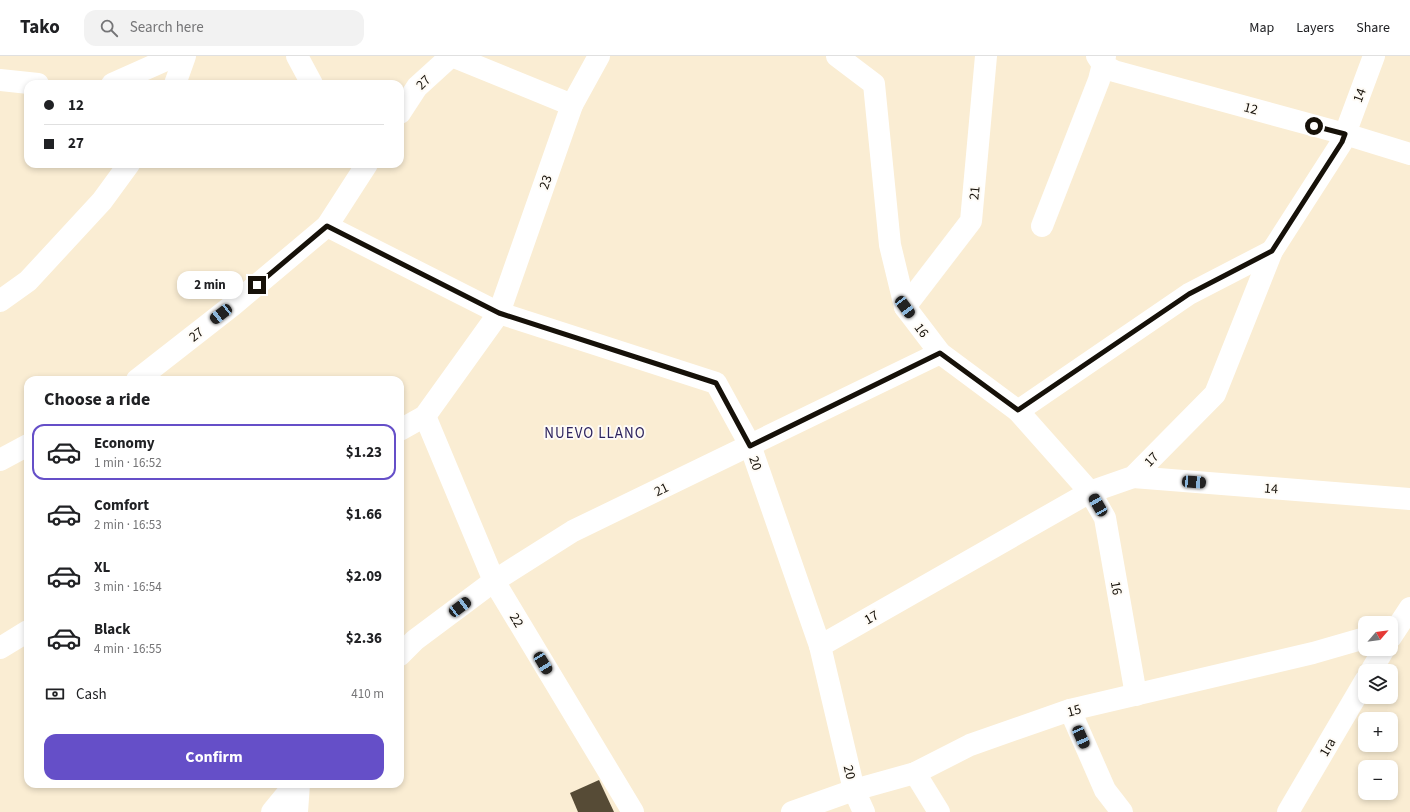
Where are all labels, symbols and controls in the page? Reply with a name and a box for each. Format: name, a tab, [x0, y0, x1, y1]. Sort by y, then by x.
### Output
search box	[84, 10, 364, 46]
text: Tako	[20, 14, 60, 41]
icon: search	[98, 17, 120, 39]
text: Search here	[130, 17, 204, 38]
text: Map	[1249, 18, 1274, 38]
text: Layers	[1296, 18, 1334, 38]
text: Share	[1356, 18, 1390, 38]
street label: 27	[412, 71, 436, 95]
street label: 14	[1348, 85, 1372, 105]
text: 12	[68, 95, 84, 116]
street label: 12	[1241, 98, 1260, 120]
route start	[1305, 117, 1323, 135]
text: 27	[68, 133, 84, 154]
street label: 23	[534, 172, 558, 192]
street label: 21	[964, 185, 986, 201]
callout: 2 min	[177, 271, 243, 299]
text: 2 min	[194, 276, 226, 294]
route end	[248, 276, 266, 294]
car	[893, 294, 917, 320]
car	[208, 302, 234, 326]
street label: 16	[909, 319, 933, 342]
street label: 27	[185, 323, 208, 347]
text: Choose a ride	[44, 387, 150, 412]
district label: NUEVO LLANO	[544, 423, 646, 444]
text: Economy	[94, 433, 155, 454]
icon: car	[46, 434, 82, 470]
text: $1.23	[346, 442, 382, 463]
street label: 17	[1140, 448, 1164, 472]
street label: 20	[743, 453, 767, 473]
text: 1 min · 16:52	[94, 454, 162, 472]
car	[1182, 475, 1206, 489]
street label: 21	[651, 478, 672, 502]
street label: 14	[1263, 479, 1279, 499]
car	[1087, 492, 1109, 518]
text: Comfort	[94, 495, 149, 516]
icon: car	[46, 496, 82, 532]
text: $1.66	[346, 504, 382, 525]
text: 2 min · 16:53	[94, 516, 162, 534]
text: XL	[94, 557, 110, 578]
icon: car	[46, 558, 82, 594]
text: $2.09	[346, 566, 382, 587]
text: 3 min · 16:54	[94, 578, 162, 596]
street label: 16	[1105, 580, 1127, 597]
car	[447, 595, 473, 619]
street label: 17	[860, 606, 883, 630]
street label: 22	[504, 609, 528, 632]
north arrow	[1358, 616, 1398, 656]
map controls	[1358, 616, 1398, 800]
text: Black	[94, 619, 131, 640]
icon: car	[46, 620, 82, 656]
text: $2.36	[346, 628, 382, 649]
text: 4 min · 16:55	[94, 640, 162, 658]
car	[532, 650, 554, 676]
button: layers	[1358, 664, 1398, 704]
icon: cash	[44, 683, 66, 705]
text: Cash	[76, 684, 107, 705]
text: 410 m	[351, 685, 384, 703]
street label: 15	[1065, 699, 1084, 722]
button: +	[1358, 712, 1398, 752]
car	[1071, 724, 1091, 750]
button: Confirm	[44, 734, 384, 780]
street label: 1ra	[1315, 734, 1341, 761]
button: −	[1358, 760, 1398, 800]
street label: 20	[838, 763, 860, 781]

